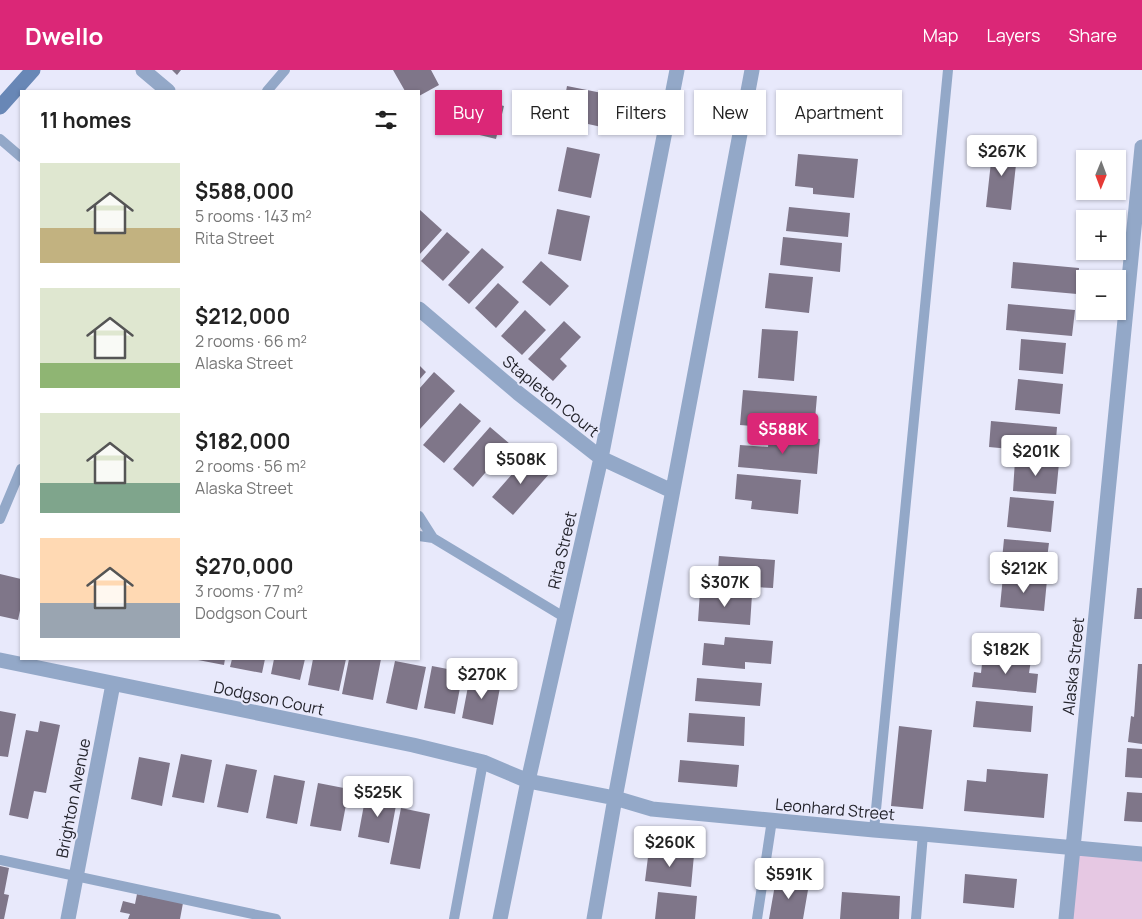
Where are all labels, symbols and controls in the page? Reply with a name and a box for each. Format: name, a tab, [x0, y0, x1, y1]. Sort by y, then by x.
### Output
text: Dwello	[25, 19, 103, 52]
text: Map	[923, 23, 958, 47]
text: Layers	[986, 23, 1040, 47]
text: Share	[1068, 23, 1117, 47]
chip: Buy	[435, 90, 502, 135]
chip: Rent	[512, 90, 588, 135]
chip: Filters	[598, 90, 684, 135]
chip: New	[694, 90, 766, 135]
chip: Apartment	[776, 90, 902, 135]
text: 11 homes	[40, 106, 131, 134]
icon: filters	[372, 106, 400, 134]
pin: $267K	[967, 134, 1037, 177]
text: $267K	[978, 140, 1026, 162]
north arrow	[1076, 150, 1126, 200]
map controls	[1076, 150, 1126, 320]
text: $588,000	[195, 177, 294, 205]
icon: home	[80, 183, 140, 243]
text: 5 rooms · 143 m²	[195, 205, 312, 227]
button: +	[1076, 210, 1126, 260]
text: Rita Street	[195, 227, 274, 249]
button: −	[1076, 270, 1126, 320]
text: $212,000	[195, 302, 290, 330]
icon: home	[80, 308, 140, 368]
text: 2 rooms · 66 m²	[195, 330, 307, 352]
street label: Stapleton Court	[498, 350, 604, 442]
text: Alaska Street	[195, 352, 293, 374]
pin: $588K	[748, 412, 818, 455]
text: $588K	[758, 418, 808, 440]
text: $182,000	[195, 427, 291, 455]
icon: home	[80, 433, 140, 493]
pin: $201K	[1001, 434, 1071, 477]
text: $201K	[1012, 440, 1060, 462]
pin: $508K	[486, 442, 556, 485]
text: $508K	[496, 448, 546, 470]
text: 2 rooms · 56 m²	[195, 455, 306, 477]
text: Alaska Street	[195, 477, 293, 499]
street label: Rita Street	[542, 509, 582, 591]
text: $270,000	[195, 552, 294, 580]
pin: $212K	[989, 552, 1059, 594]
text: $212K	[1001, 557, 1047, 579]
icon: home	[80, 558, 140, 618]
pin: $307K	[690, 566, 760, 608]
text: $307K	[701, 571, 749, 593]
text: 3 rooms · 77 m²	[195, 580, 303, 602]
text: Dodgson Court	[195, 602, 307, 624]
street label: Alaska Street	[1057, 616, 1089, 716]
pin: $182K	[971, 632, 1041, 675]
text: $182K	[983, 638, 1029, 660]
pin: $270K	[447, 658, 517, 700]
text: $270K	[458, 663, 507, 685]
street label: Dodgson Court	[212, 676, 326, 720]
street label: Brighton Avenue	[51, 736, 95, 860]
pin: $525K	[343, 776, 413, 818]
text: $525K	[354, 781, 402, 803]
street label: Leonhard Street	[774, 793, 896, 825]
pin: $260K	[635, 826, 705, 868]
text: $260K	[645, 831, 695, 853]
pin: $591K	[754, 858, 824, 900]
text: $591K	[766, 863, 812, 885]

